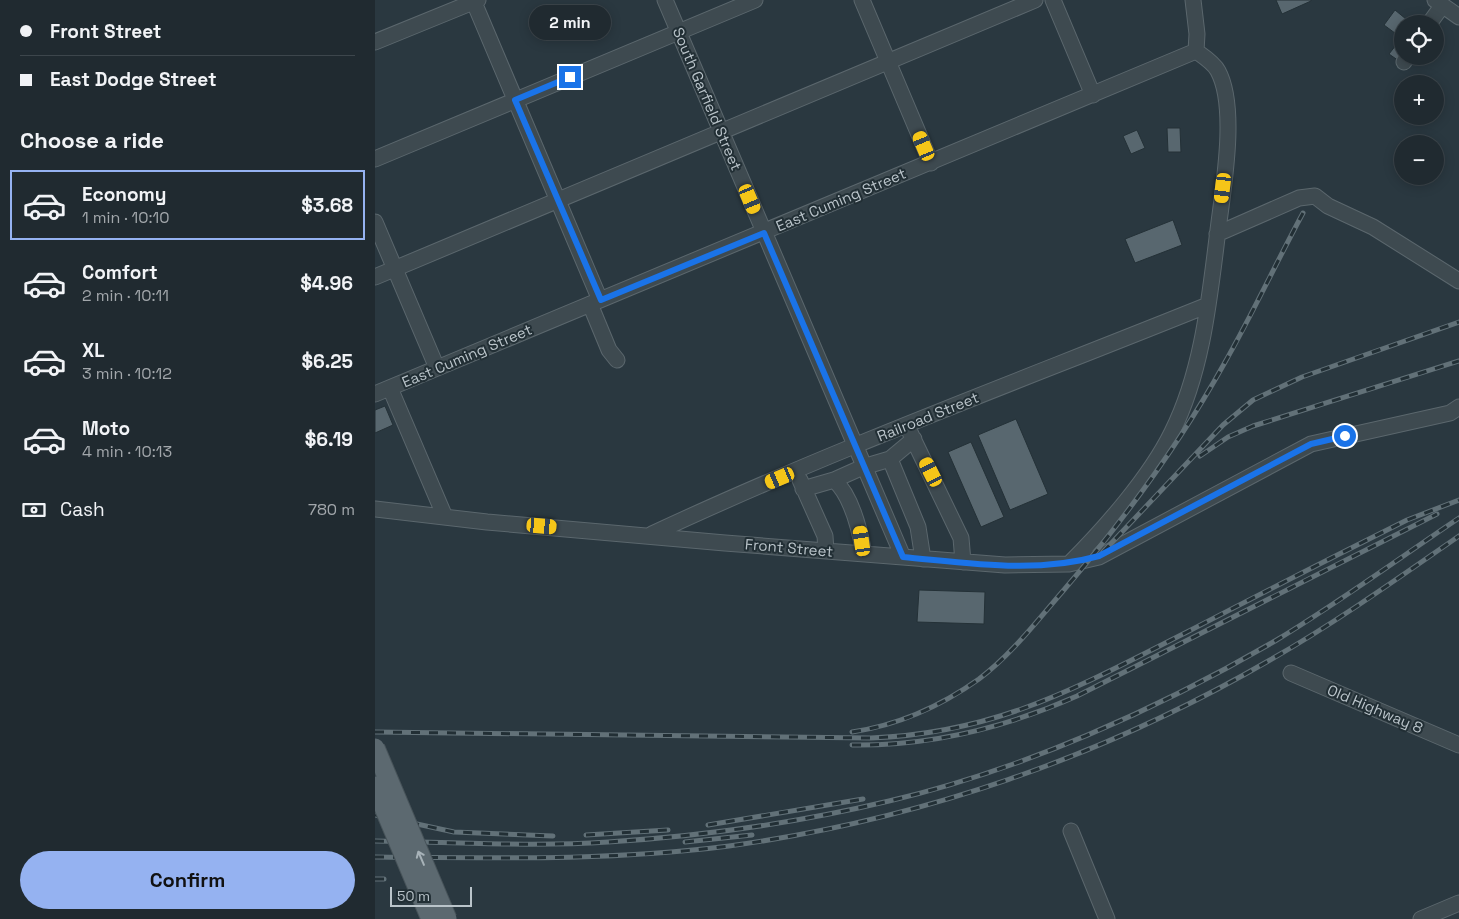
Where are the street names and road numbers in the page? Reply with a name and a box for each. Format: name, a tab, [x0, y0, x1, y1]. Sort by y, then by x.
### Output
street label: South Garfield Street	[669, 24, 746, 173]
street label: East Cuming Street	[773, 164, 909, 236]
street label: East Cuming Street	[399, 320, 535, 392]
street label: Railroad Street	[874, 387, 981, 446]
street label: Front Street	[744, 534, 834, 561]
street label: Old Highway 8	[1324, 680, 1426, 737]

